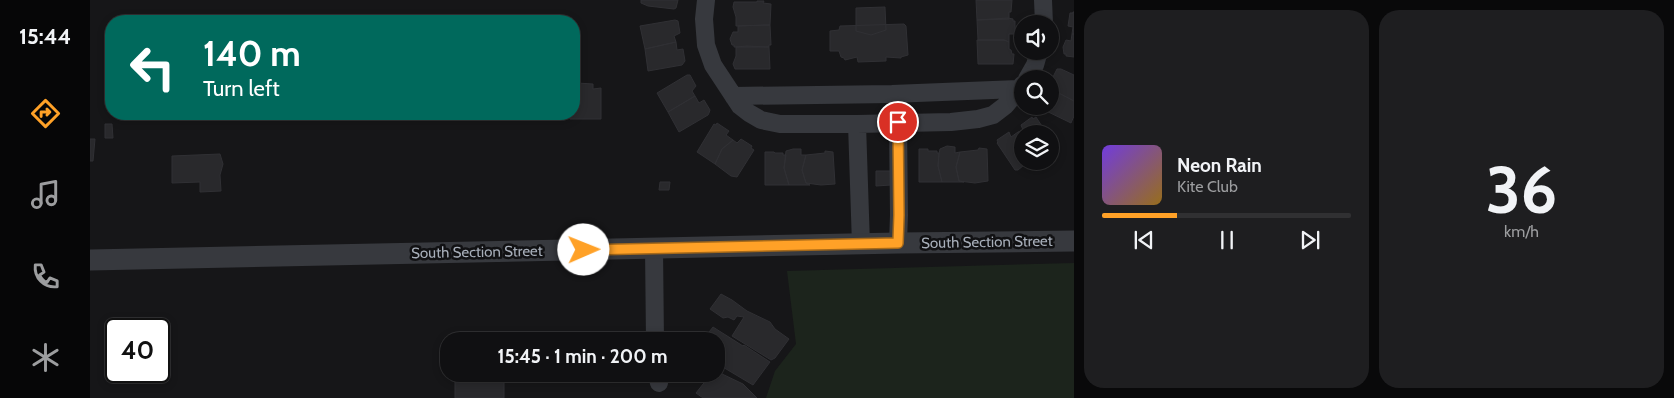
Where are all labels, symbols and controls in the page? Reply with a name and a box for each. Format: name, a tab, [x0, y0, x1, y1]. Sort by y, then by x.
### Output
map controls	[1014, 15, 1059, 170]
button: sound	[1014, 15, 1059, 60]
text: 15:44	[19, 23, 71, 50]
text: 140 m	[203, 32, 301, 75]
icon: left	[120, 35, 185, 100]
button: search	[1014, 70, 1059, 115]
text: Turn left	[203, 75, 280, 102]
icon: directions	[28, 96, 63, 131]
pin	[877, 101, 919, 143]
icon: arrive	[884, 108, 912, 136]
button: layers	[1014, 125, 1059, 170]
text: 36	[1486, 150, 1557, 229]
text: Neon Rain	[1177, 154, 1262, 177]
icon: music	[28, 177, 63, 212]
text: Kite Club	[1177, 177, 1238, 196]
text: km/h	[1504, 222, 1539, 241]
position arrow	[557, 223, 609, 275]
icon: previous	[1130, 226, 1158, 254]
icon: pause	[1213, 226, 1241, 254]
icon: next	[1296, 226, 1324, 254]
street label: South Section Street	[921, 232, 1053, 252]
street label: South Section Street	[411, 242, 543, 262]
icon: phone	[28, 259, 63, 294]
speed limit sign: 40	[105, 318, 170, 383]
icon: climate	[28, 340, 63, 375]
text: 15:45 · 1 min · 200 m	[498, 345, 667, 368]

